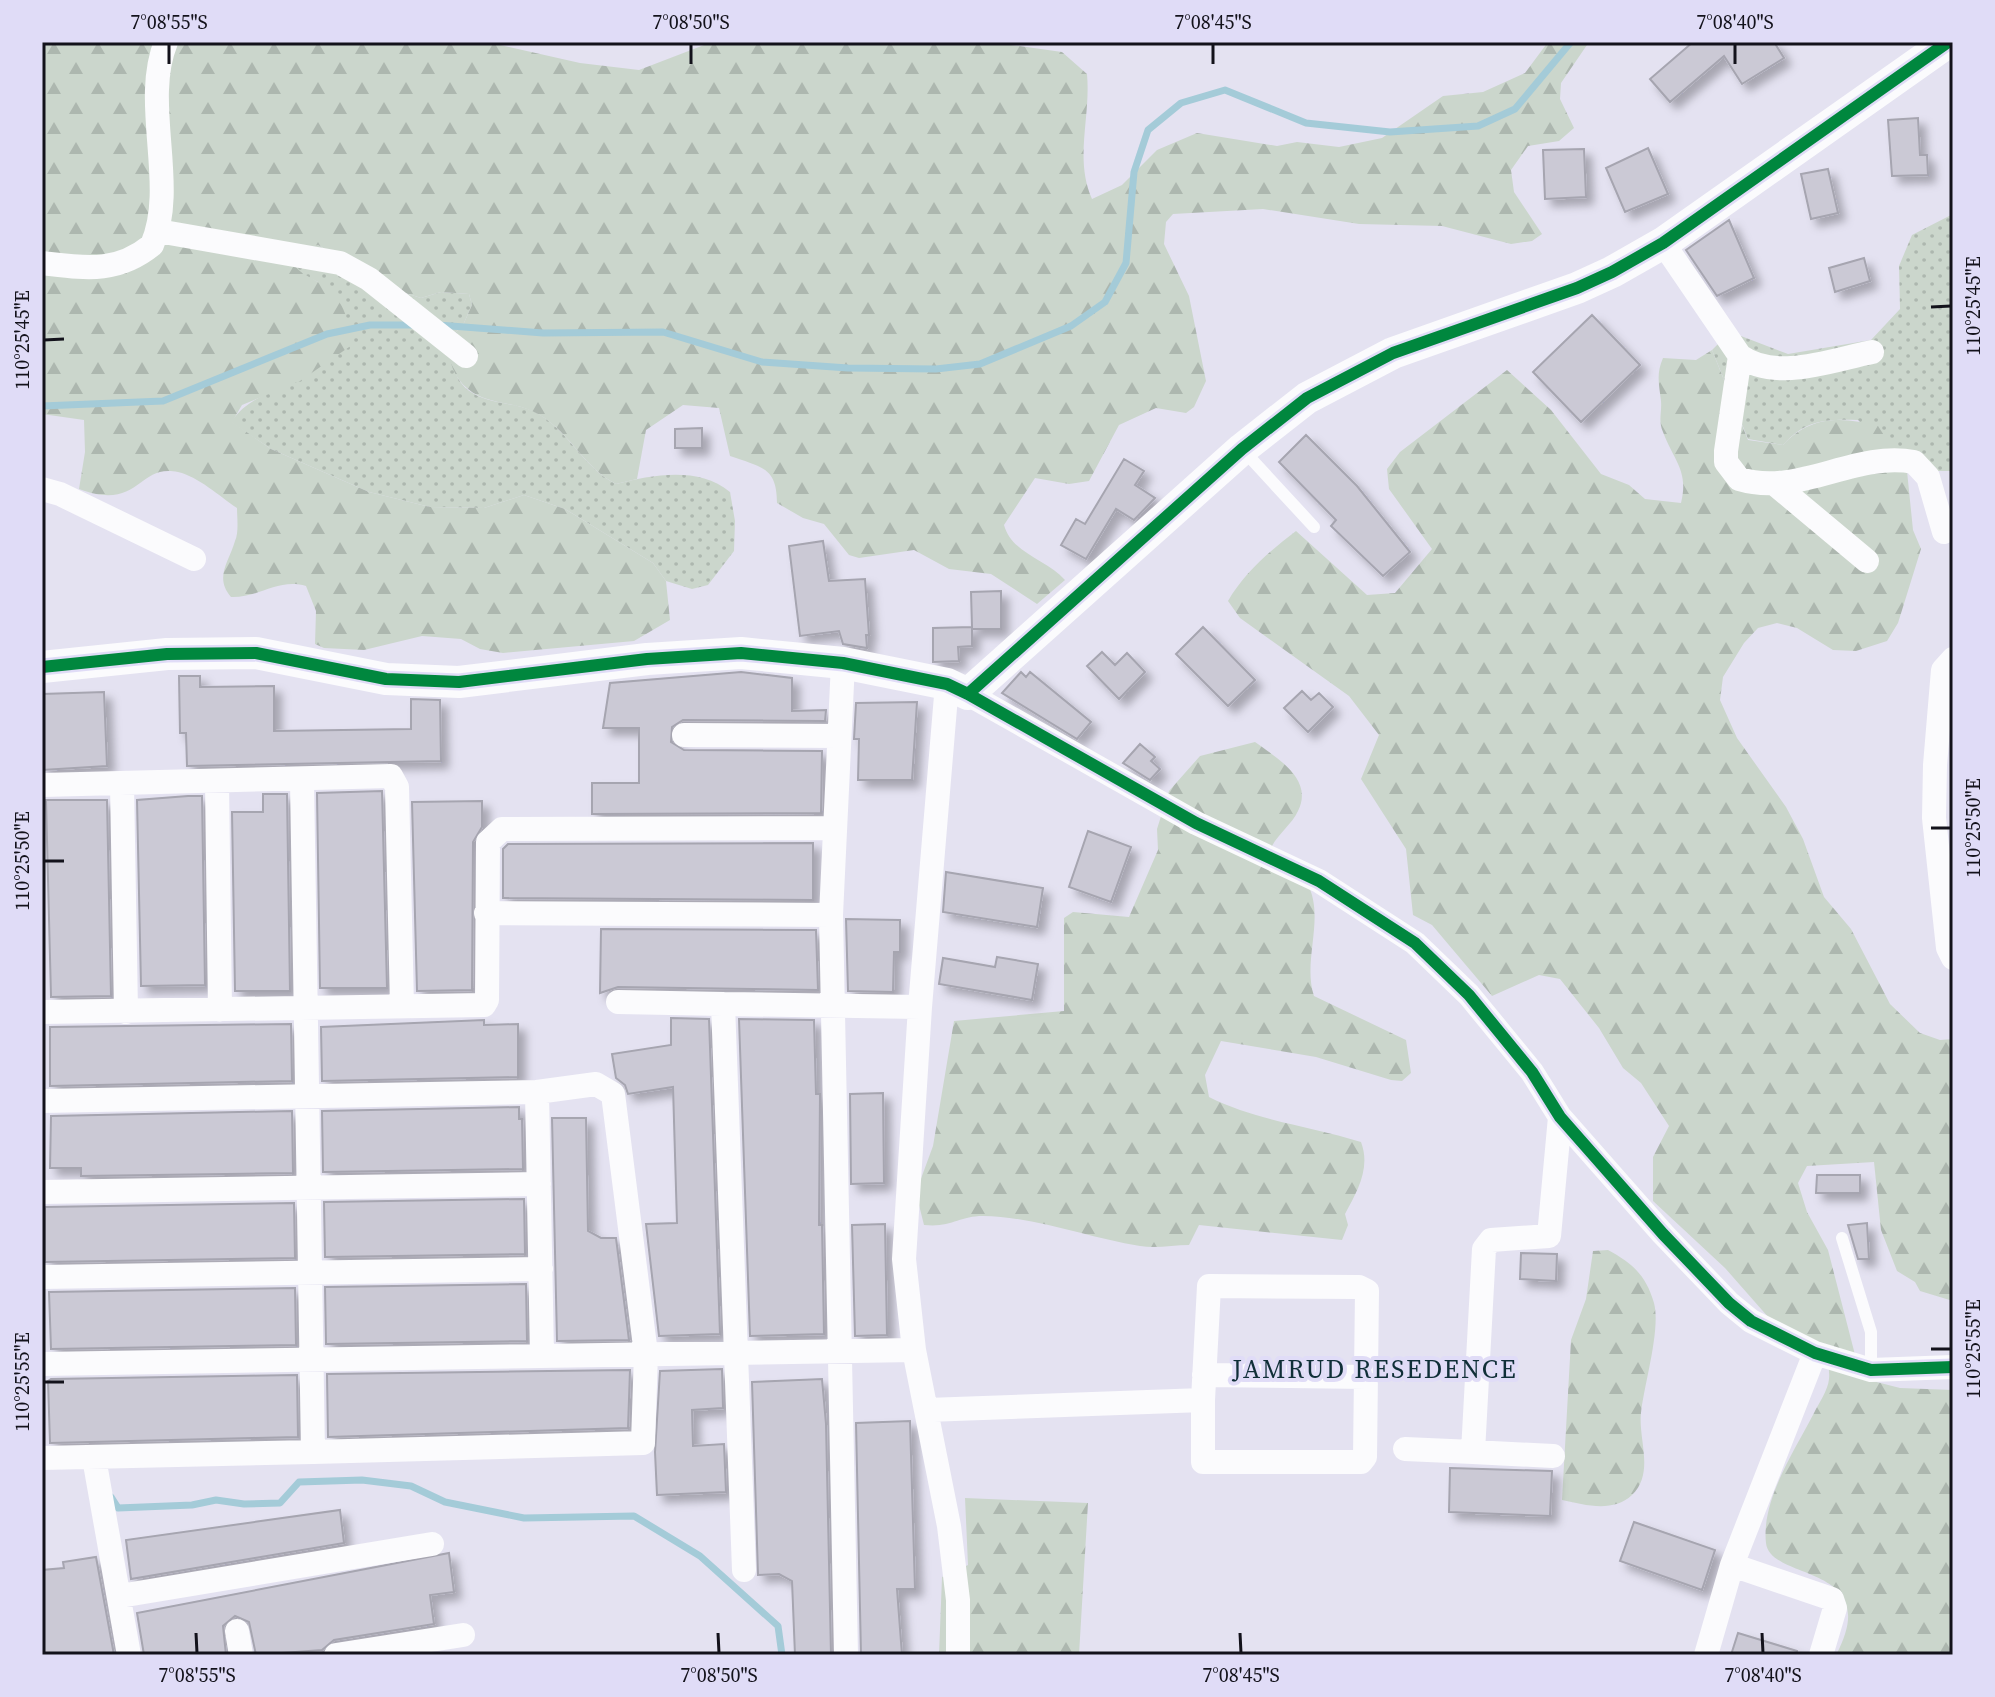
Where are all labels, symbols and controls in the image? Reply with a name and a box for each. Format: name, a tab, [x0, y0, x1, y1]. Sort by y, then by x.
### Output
text: 7°08'55"S	[130, 8, 208, 36]
text: 7°08'50"S	[652, 8, 730, 36]
text: 7°08'45"S	[1174, 8, 1252, 36]
text: 7°08'40"S	[1696, 8, 1774, 36]
text: 110°25'45"E	[1959, 256, 1987, 356]
text: 110°25'45"E	[8, 290, 36, 390]
text: 110°25'50"E	[1959, 778, 1987, 878]
text: 110°25'50"E	[8, 811, 36, 911]
text: 110°25'55"E	[1959, 1299, 1987, 1399]
text: 110°25'55"E	[8, 1332, 36, 1432]
district label: JAMRUD RESEDENCE	[1231, 1351, 1518, 1387]
text: 7°08'55"S	[158, 1661, 236, 1689]
text: 7°08'50"S	[680, 1661, 758, 1689]
text: 7°08'45"S	[1202, 1661, 1280, 1689]
text: 7°08'40"S	[1724, 1661, 1802, 1689]

